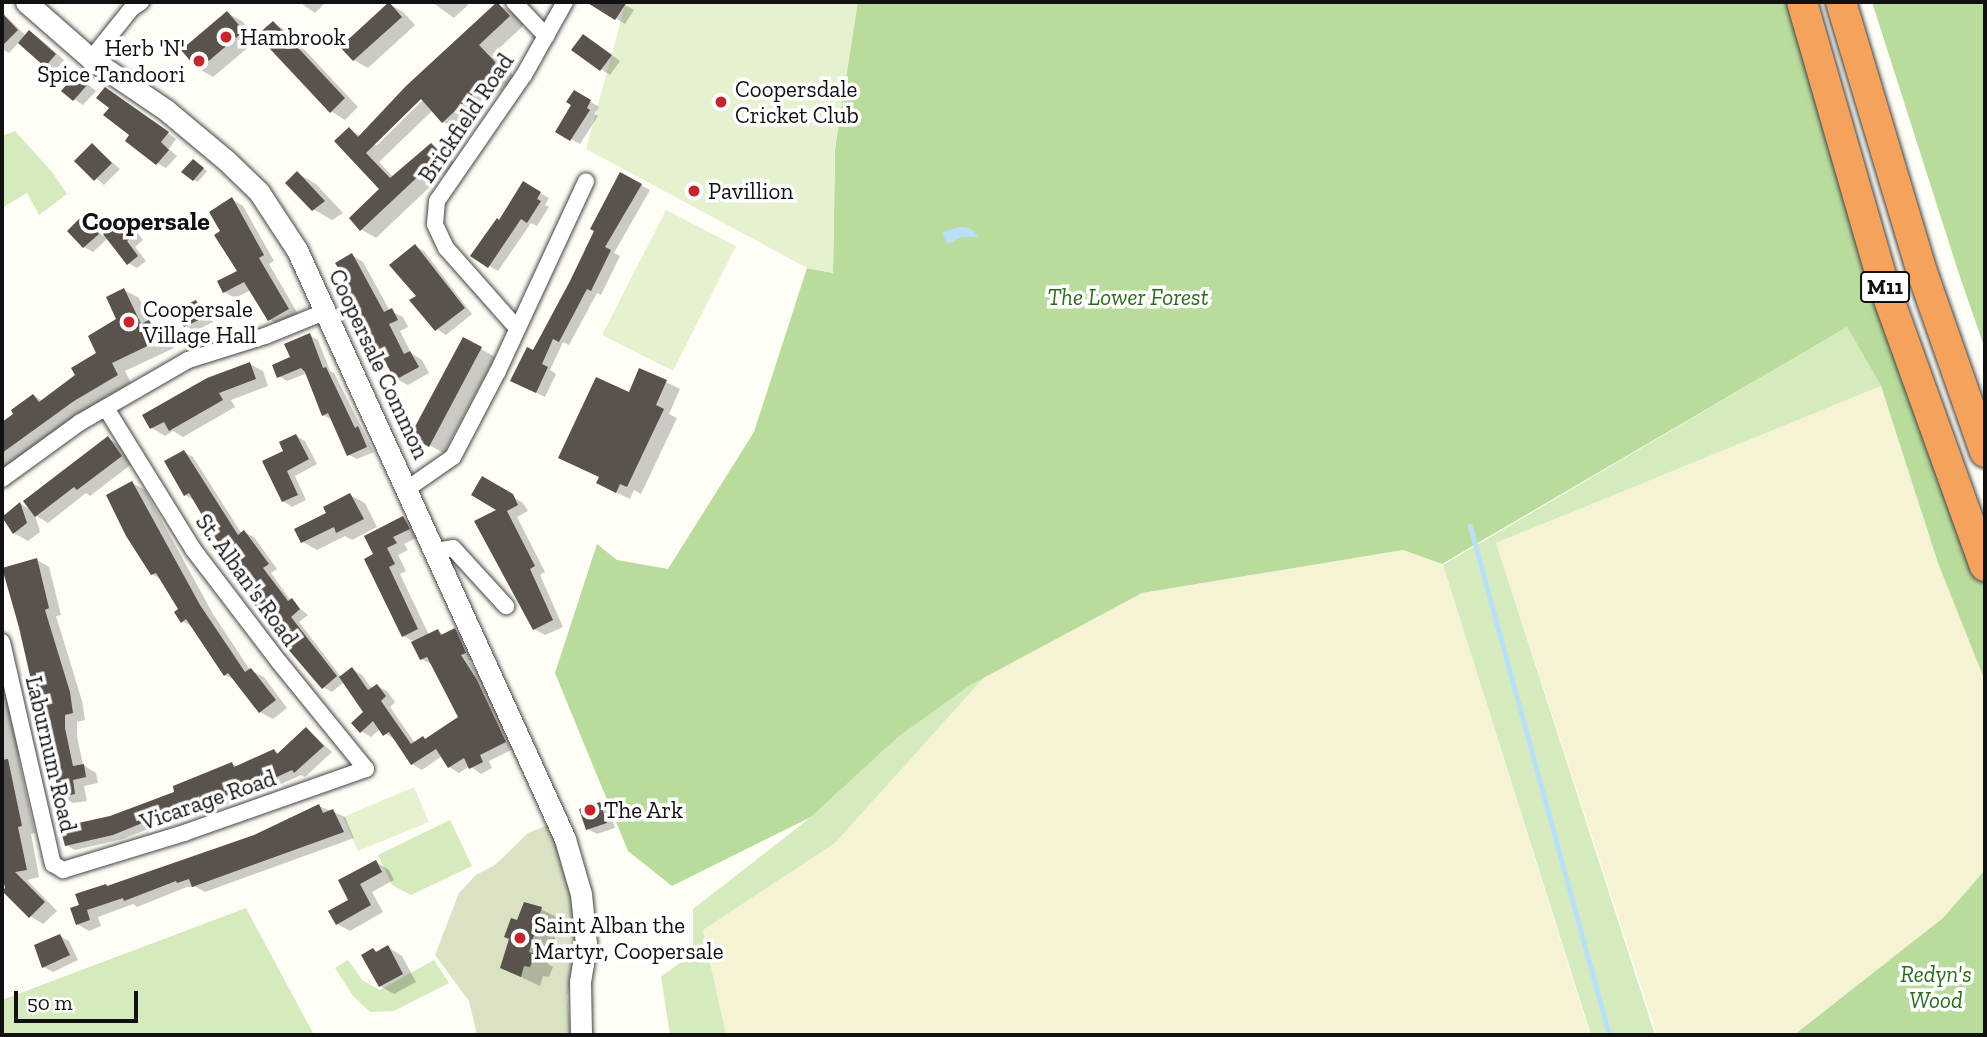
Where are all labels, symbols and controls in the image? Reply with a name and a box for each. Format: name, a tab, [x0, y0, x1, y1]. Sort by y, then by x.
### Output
place label: Hambrook	[240, 23, 346, 51]
marker: Hambrook	[218, 29, 234, 45]
place label: Herb 'N' Spice Tandoori	[37, 34, 185, 88]
street label: Brickfield Road	[413, 48, 519, 188]
marker: Herb 'N' Spice Tandoori	[191, 53, 207, 69]
place label: Coopersdale Cricket Club	[735, 75, 859, 129]
marker: Coopersdale Cricket Club	[713, 94, 729, 110]
place label: Pavillion	[708, 177, 793, 205]
marker: Pavillion	[686, 183, 702, 199]
district label: Coopersale	[82, 206, 210, 238]
street label: Coopersale Common	[323, 265, 435, 463]
road number: M11	[1859, 270, 1911, 304]
park label: The Lower Forest	[1047, 283, 1209, 311]
place label: Coopersale Village Hall	[143, 295, 256, 349]
marker: Coopersale Village Hall	[121, 314, 137, 330]
street label: St. Alban's Road	[190, 508, 304, 652]
street label: Laburnum Road	[20, 673, 82, 835]
street label: Vicarage Road	[137, 764, 279, 836]
place label: The Ark	[604, 796, 684, 824]
marker: The Ark	[582, 802, 598, 818]
place label: Saint Alban the Martyr, Coopersale	[534, 911, 724, 965]
marker: Saint Alban the Martyr, Coopersale	[512, 930, 528, 946]
park label: Redyn's Wood	[1900, 960, 1972, 1014]
scale bar	[18, 978, 142, 1022]
text: 50 m	[27, 990, 73, 1015]

